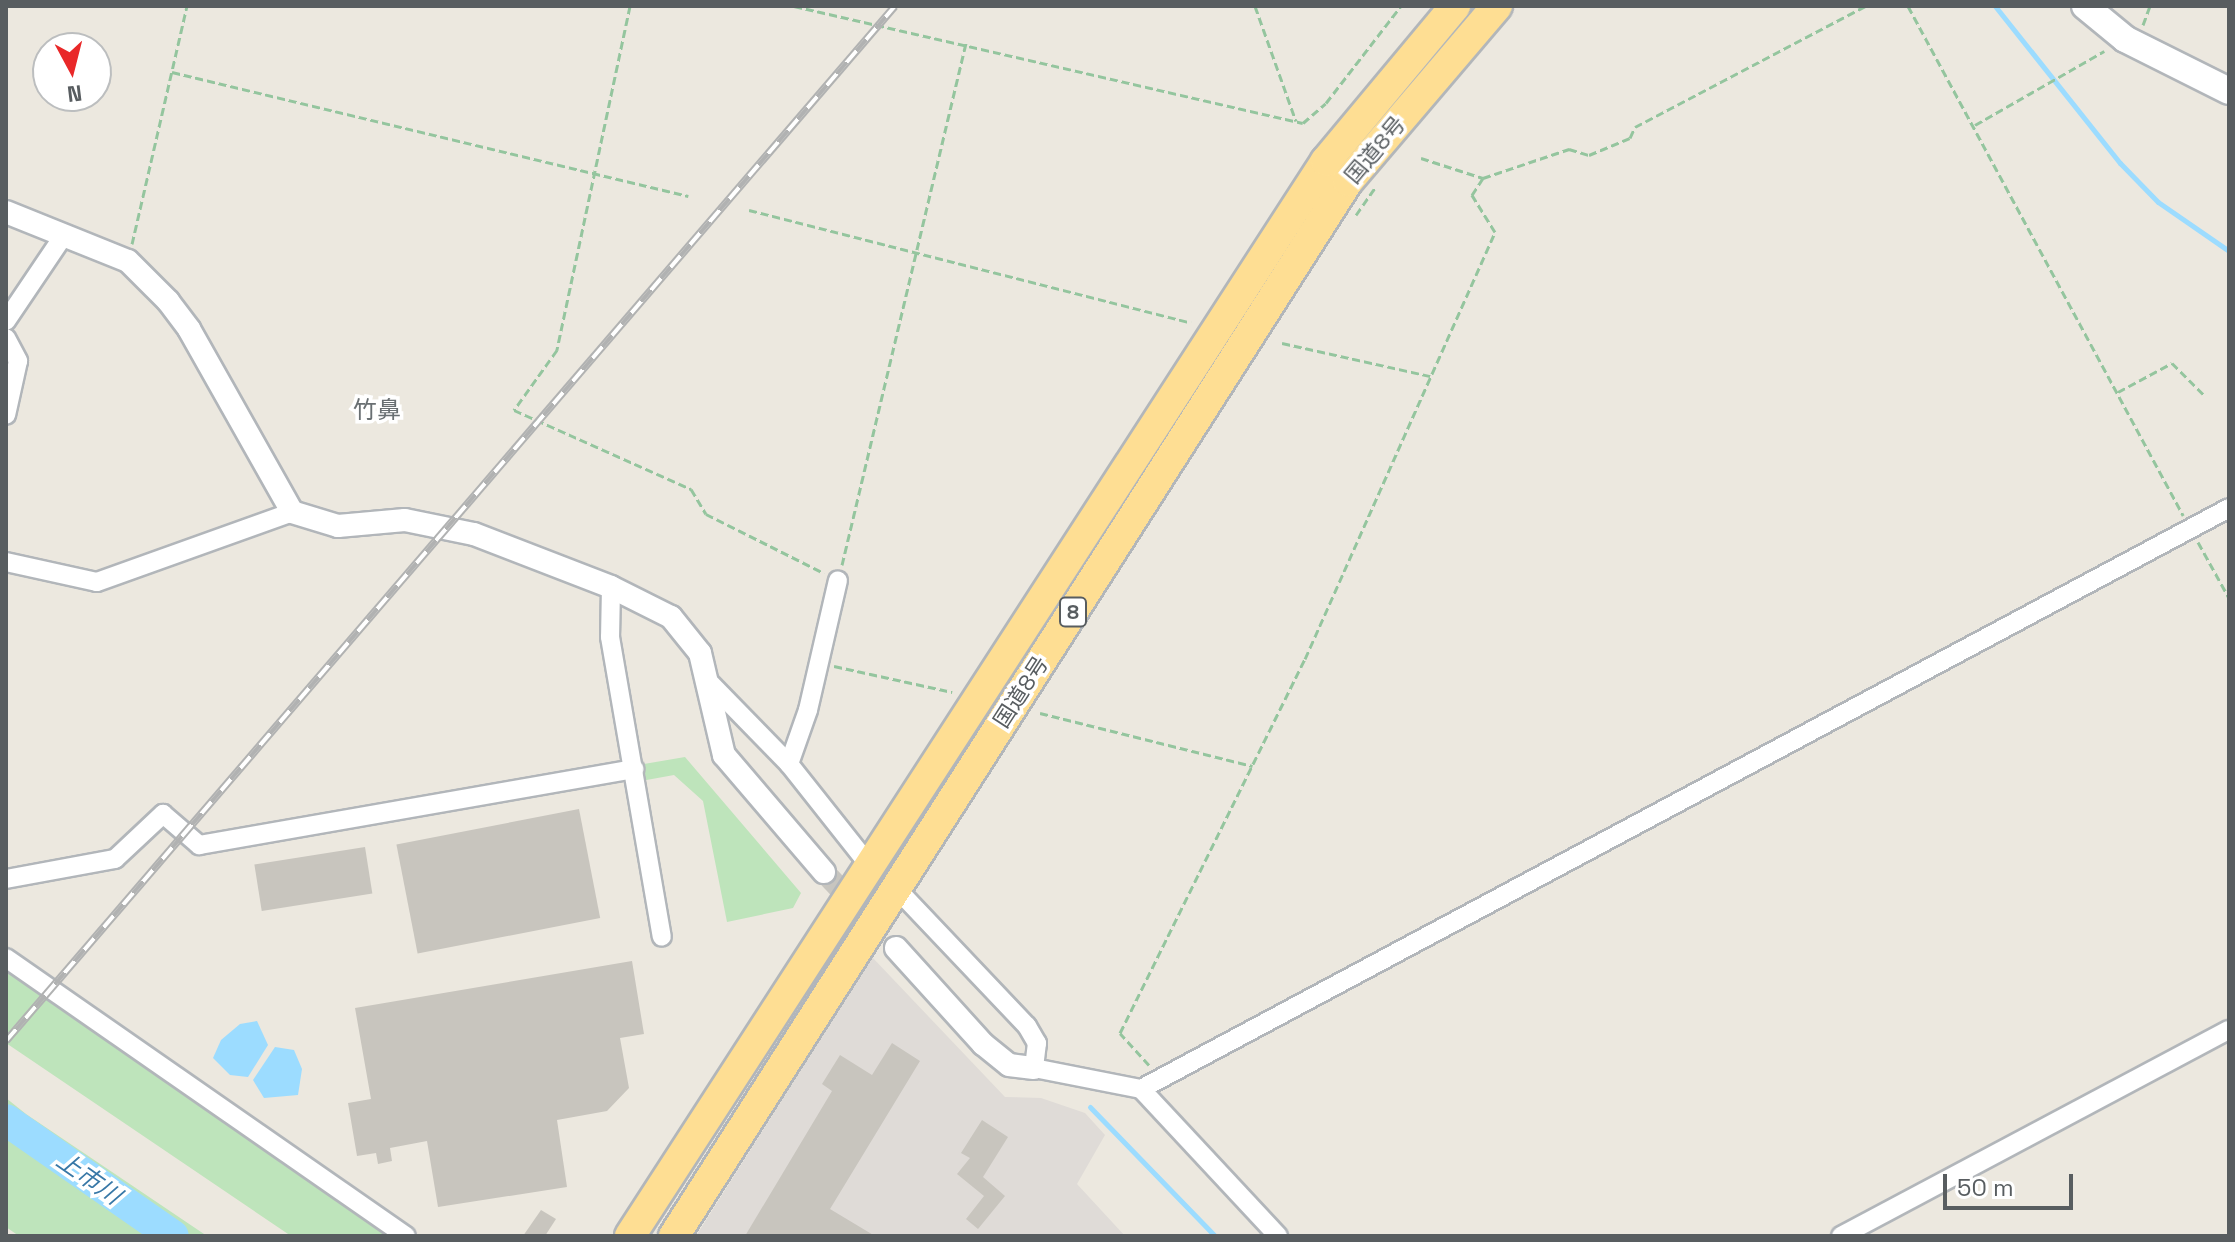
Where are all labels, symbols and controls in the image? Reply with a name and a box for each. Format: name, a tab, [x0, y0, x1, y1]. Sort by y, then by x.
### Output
north arrow	[32, 32, 112, 112]
text: N	[66, 79, 84, 109]
street label: 国道8号	[1339, 111, 1411, 189]
district label: 竹鼻	[353, 396, 401, 424]
road number: 8	[1059, 596, 1087, 628]
street label: 国道8号	[988, 651, 1054, 733]
water label: 上市川	[51, 1146, 127, 1210]
scale bar	[1947, 1158, 2077, 1208]
text: 50 m	[1957, 1172, 2014, 1203]

